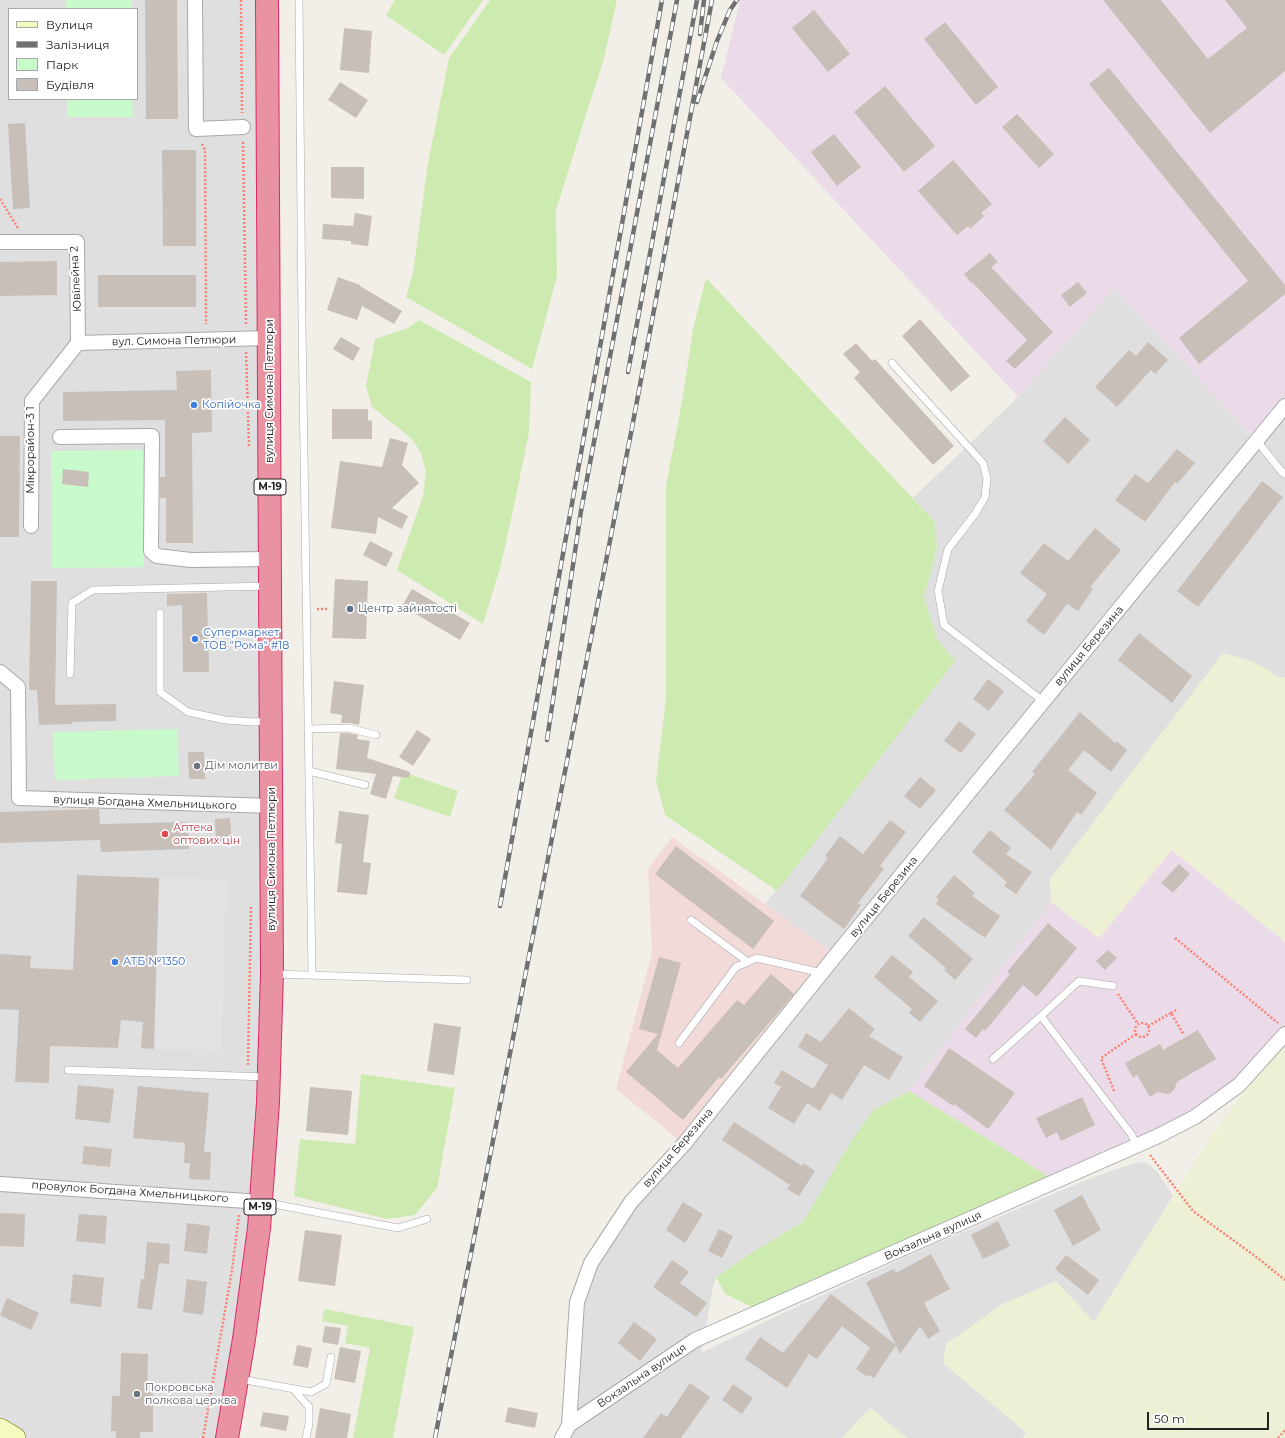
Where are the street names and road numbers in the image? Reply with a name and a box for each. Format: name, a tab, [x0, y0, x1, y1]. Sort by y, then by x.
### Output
street label: Ювілейна 2	[68, 246, 84, 312]
street label: вулиця Симона Петлюри	[263, 319, 277, 463]
street label: вул. Симона Петлюри	[112, 333, 236, 349]
street label: Мікрорайон-3 1	[24, 406, 38, 494]
road number: М-19	[254, 479, 286, 495]
street label: вулиця Березина	[1052, 603, 1126, 689]
street label: вулиця Симона Петлюри	[265, 787, 279, 931]
street label: вулиця Богдана Хмельницького	[53, 793, 237, 813]
street label: вулиця Березина	[847, 854, 921, 940]
street label: вулиця Березина	[640, 1106, 716, 1190]
street label: провулок Богдана Хмельницького	[31, 1179, 229, 1205]
road number: М-19	[244, 1199, 276, 1215]
street label: Вокзальна вулиця	[882, 1209, 984, 1263]
street label: Вокзальна вулиця	[595, 1341, 689, 1411]

